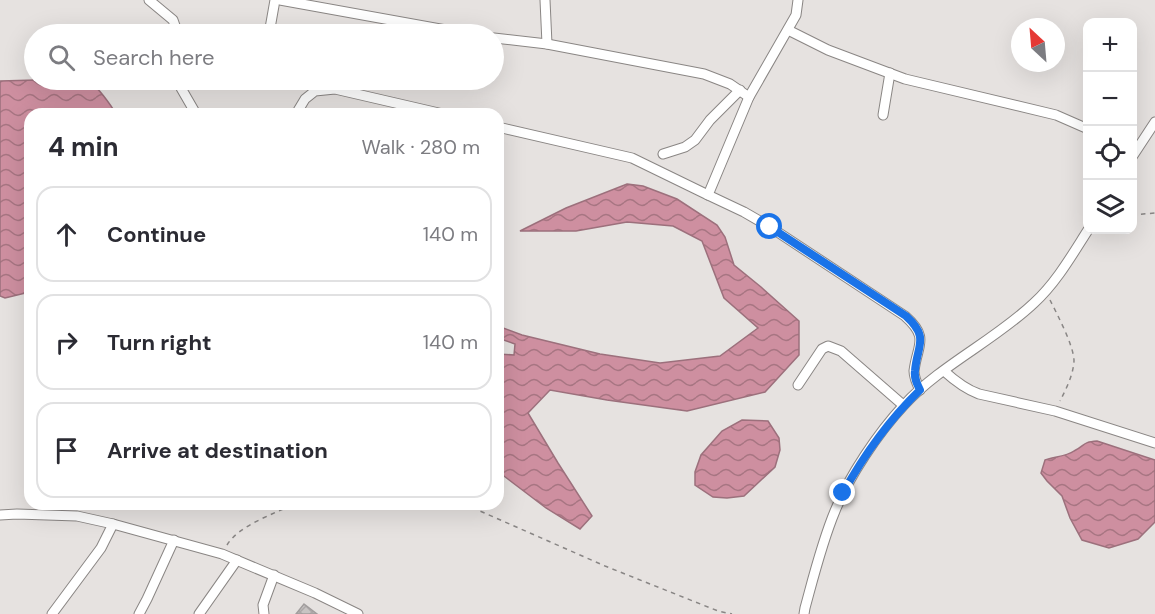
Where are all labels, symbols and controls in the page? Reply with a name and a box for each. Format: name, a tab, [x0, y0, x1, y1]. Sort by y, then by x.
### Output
north arrow	[1011, 18, 1065, 72]
map controls	[1083, 18, 1137, 234]
button: +	[1083, 18, 1137, 72]
search box	[24, 24, 504, 90]
icon: search	[45, 41, 78, 74]
text: Search here	[93, 43, 214, 72]
button: −	[1083, 72, 1137, 126]
button: locate	[1083, 126, 1137, 180]
text: 4 min	[48, 130, 119, 164]
text: Walk · 280 m	[361, 134, 480, 160]
button: layers	[1083, 180, 1137, 234]
route start	[756, 213, 782, 239]
icon: ahead	[50, 218, 83, 251]
text: Continue	[107, 220, 206, 249]
text: 140 m	[423, 221, 478, 247]
icon: right	[50, 326, 83, 359]
text: Turn right	[107, 328, 212, 357]
text: 140 m	[423, 329, 478, 355]
icon: arrive	[50, 434, 83, 467]
text: Arrive at destination	[107, 436, 328, 465]
route end	[829, 479, 855, 505]

